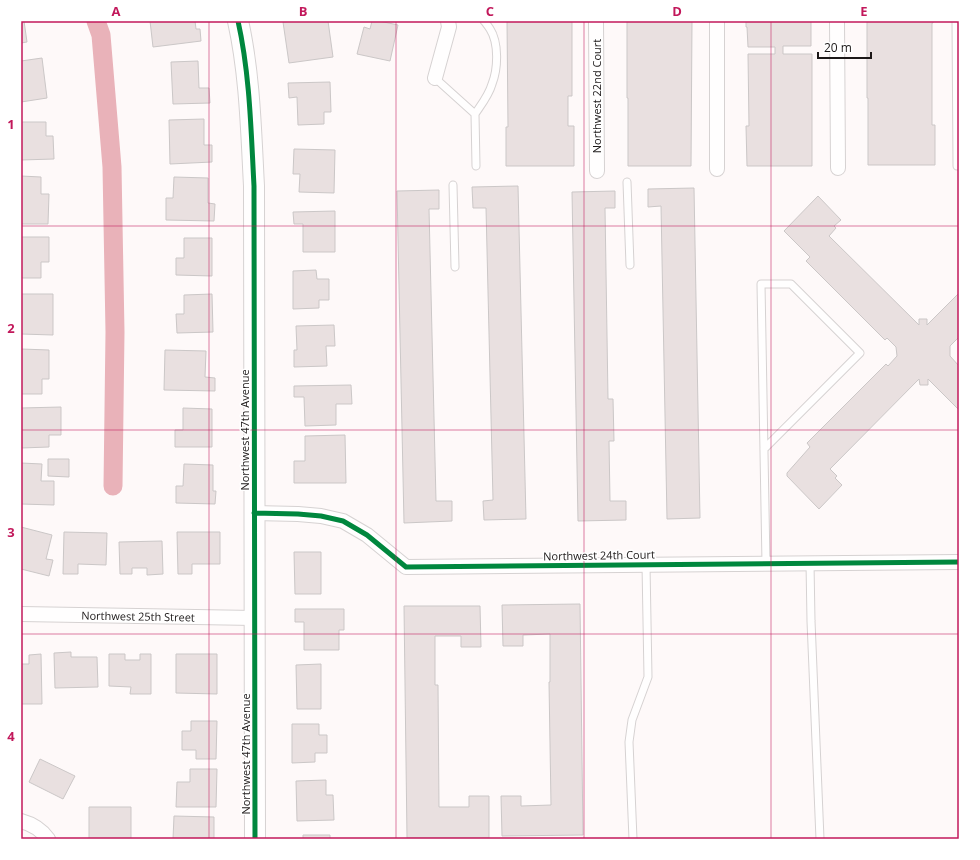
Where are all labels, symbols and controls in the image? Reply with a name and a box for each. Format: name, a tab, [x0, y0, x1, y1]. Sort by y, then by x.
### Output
text: A	[112, 2, 121, 20]
text: B	[299, 2, 308, 20]
text: C	[486, 2, 494, 20]
text: D	[672, 2, 682, 20]
text: E	[860, 2, 868, 20]
scale bar	[818, 34, 871, 60]
street label: Northwest 22nd Court	[589, 39, 604, 153]
text: 20 m	[824, 39, 852, 56]
text: 1	[7, 115, 15, 133]
text: 2	[7, 319, 15, 337]
street label: Northwest 47th Avenue	[237, 369, 252, 491]
text: 3	[7, 523, 15, 541]
street label: Northwest 24th Court	[543, 547, 655, 563]
street label: Northwest 25th Street	[81, 608, 195, 624]
street label: Northwest 47th Avenue	[238, 693, 253, 815]
text: 4	[7, 727, 15, 745]

